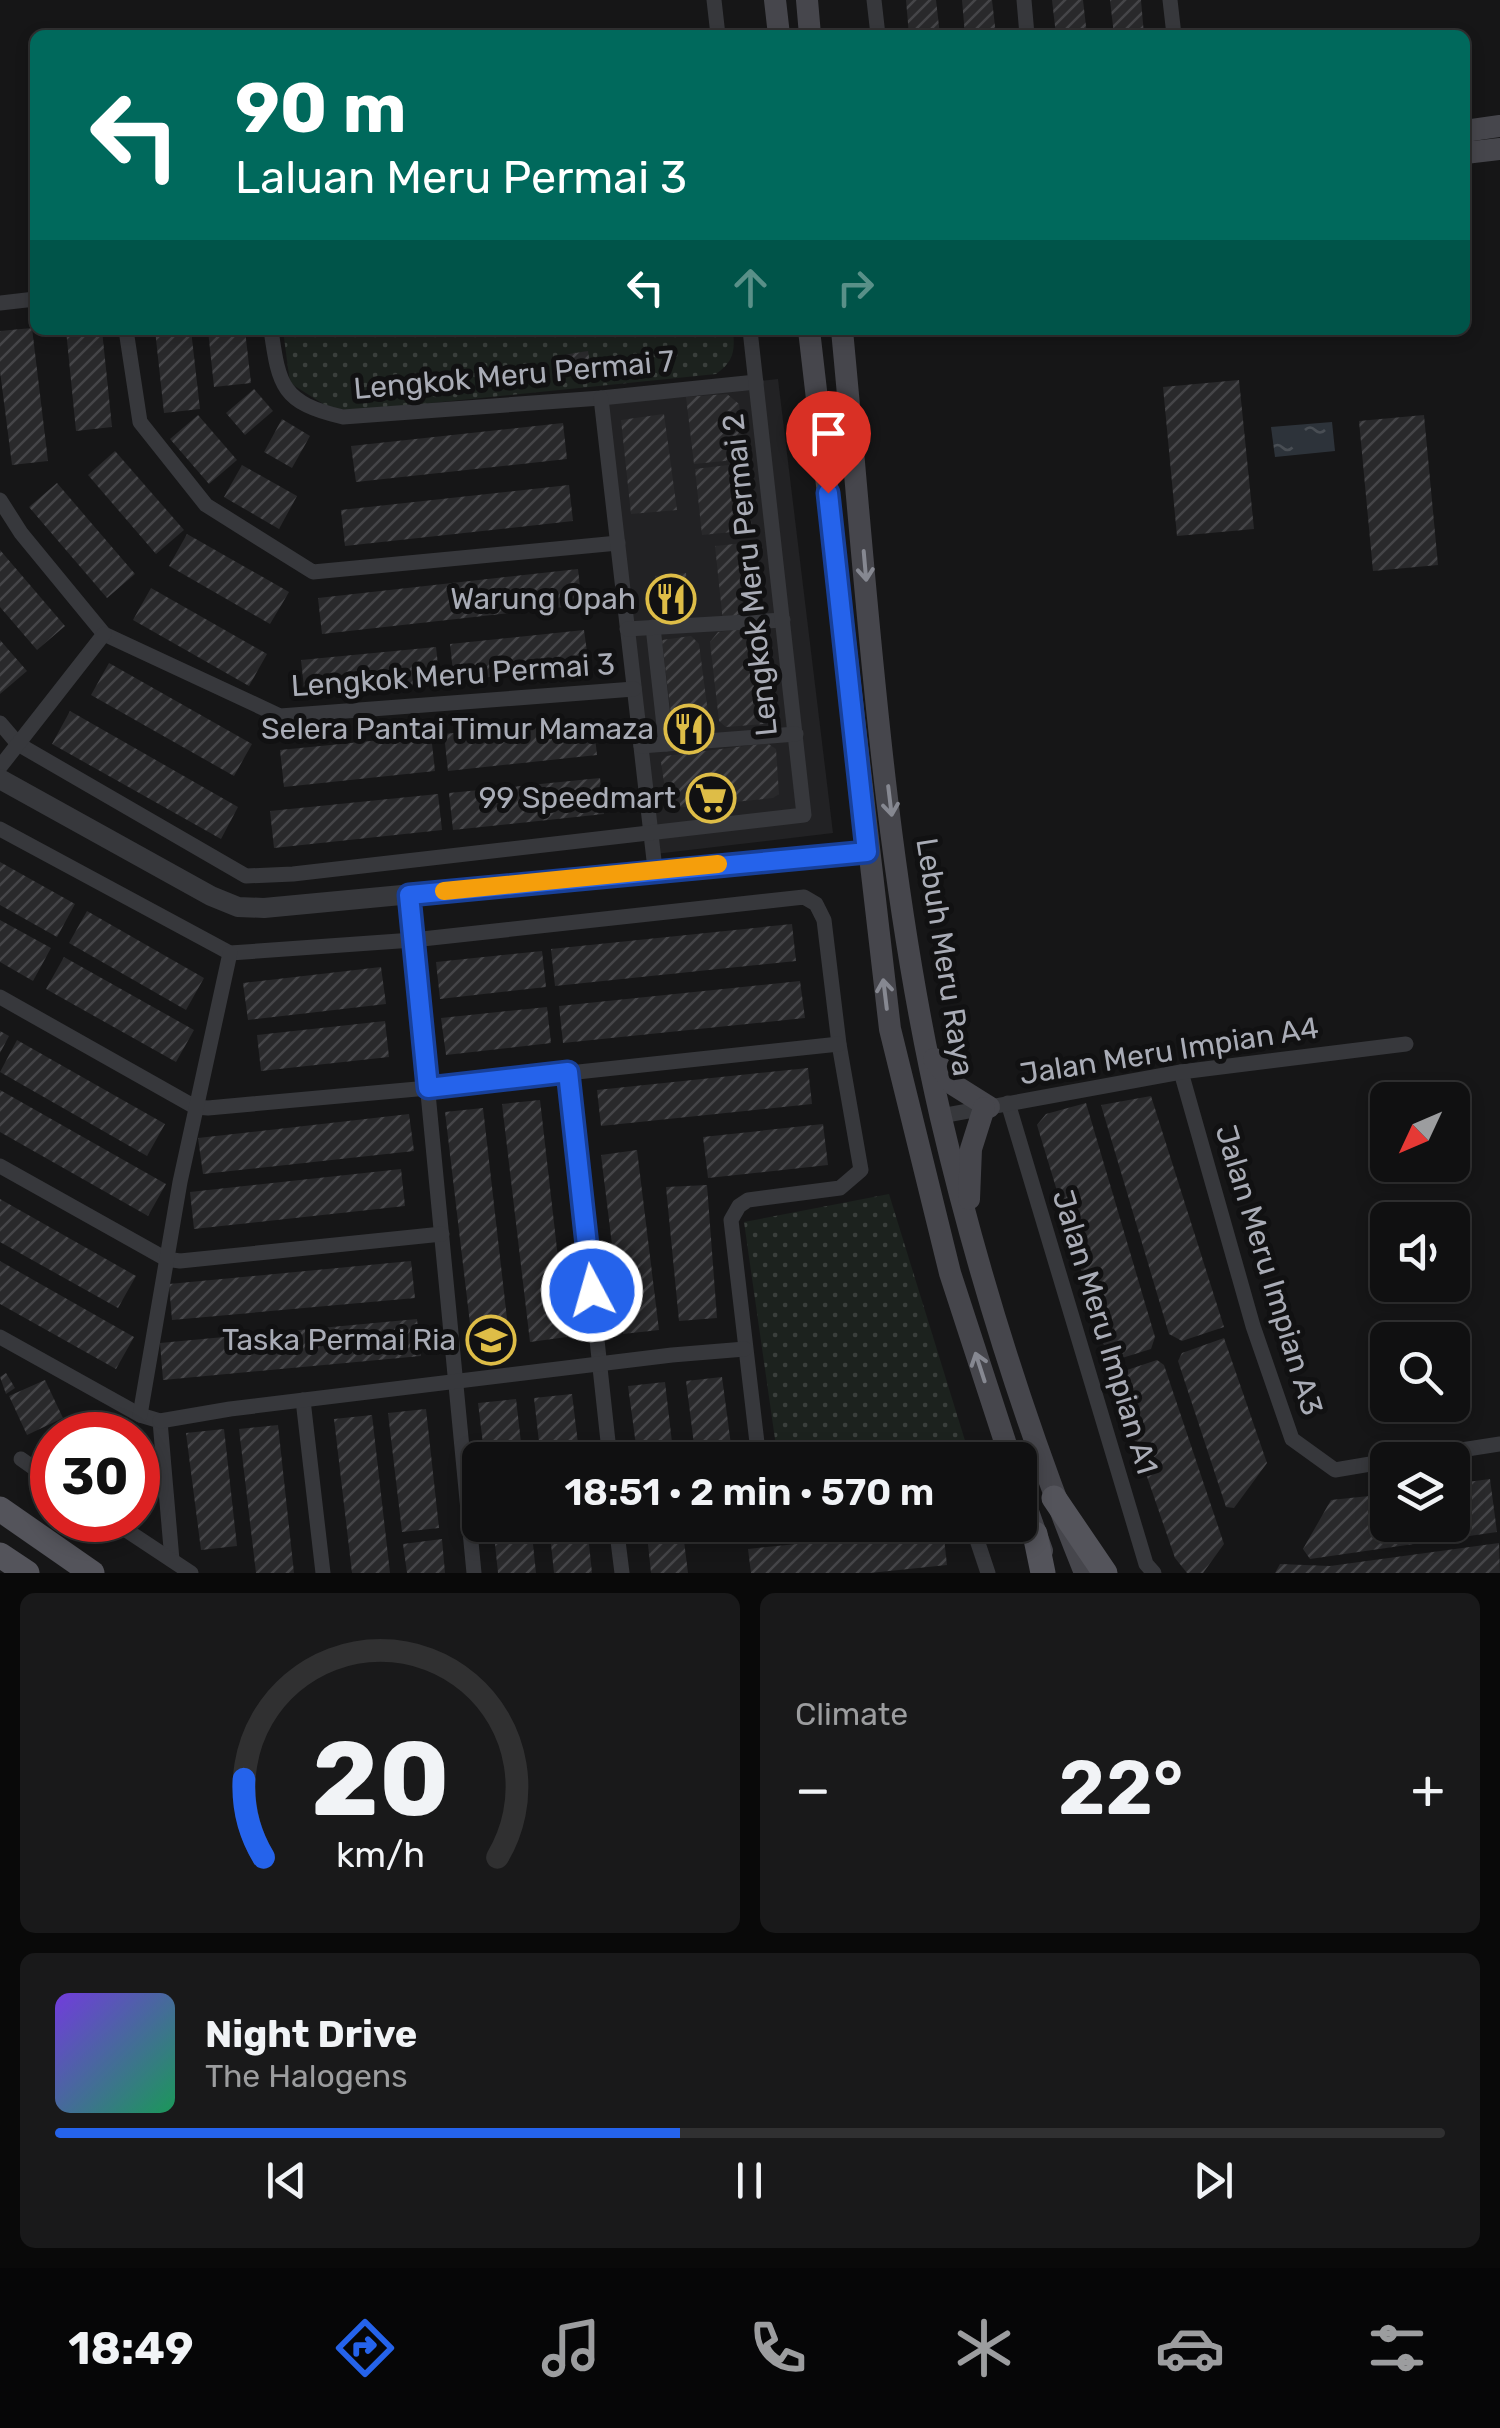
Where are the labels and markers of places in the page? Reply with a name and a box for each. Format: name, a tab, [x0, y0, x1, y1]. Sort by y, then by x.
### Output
pin	[786, 391, 871, 494]
restaurant icon: Warung Opah	[645, 573, 697, 625]
place label: Warung Opah	[450, 581, 636, 617]
restaurant icon: Selera Pantai Timur Mamaza	[663, 703, 715, 755]
place label: Selera Pantai Timur Mamaza	[261, 711, 654, 747]
supermarket icon: 99 Speedmart	[685, 772, 737, 824]
place label: 99 Speedmart	[479, 780, 676, 816]
school or university icon: Taska Permai Ria	[465, 1314, 517, 1366]
place label: Taska Permai Ria	[222, 1322, 456, 1358]

